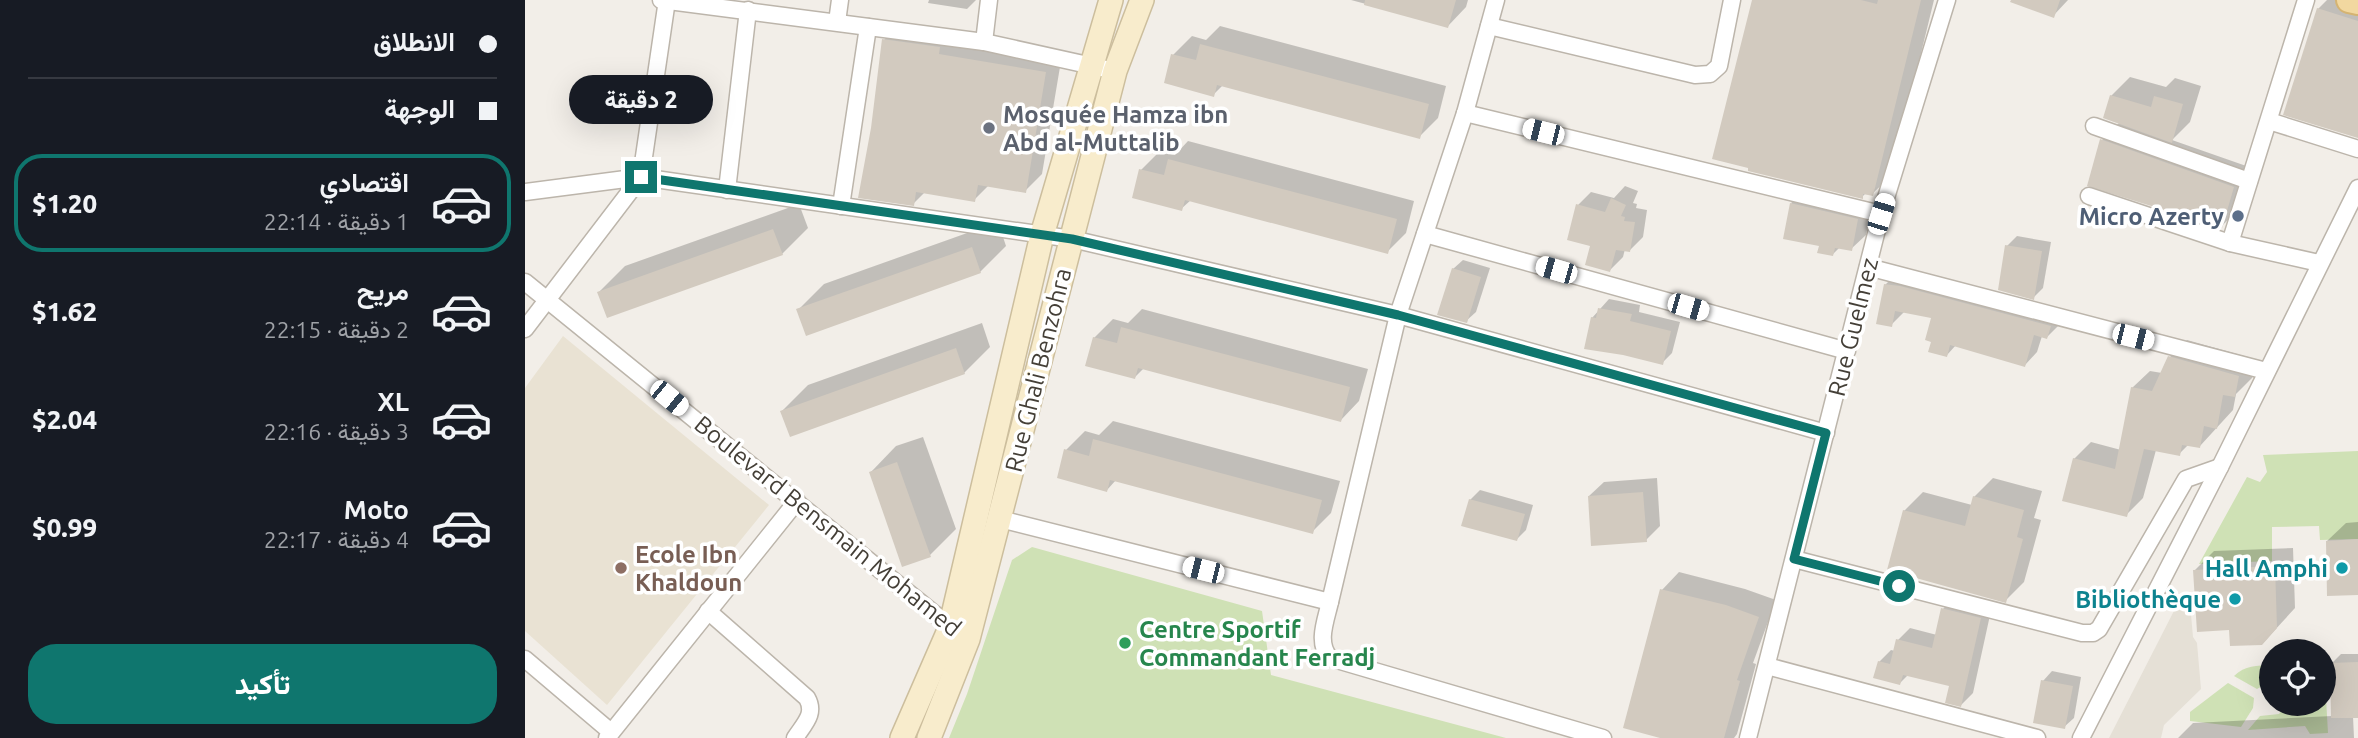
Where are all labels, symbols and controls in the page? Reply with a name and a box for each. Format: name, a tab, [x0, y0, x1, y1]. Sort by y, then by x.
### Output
text: الانطلاق	[373, 27, 455, 56]
callout: 2 دقيقة	[569, 76, 713, 124]
text: 2 دقيقة	[605, 87, 677, 112]
text: الوجهة	[384, 94, 455, 123]
place label: Mosquée Hamza ibn Abd al-Muttalib	[1003, 101, 1228, 156]
car	[1521, 117, 1566, 147]
marker: Mosquée Hamza ibn Abd al-Muttalib	[981, 120, 997, 136]
route end	[625, 161, 657, 193]
text: اقتصادي	[320, 168, 409, 197]
icon: car	[430, 172, 493, 235]
text: $1.20	[32, 189, 97, 218]
car	[1865, 191, 1898, 237]
place label: Micro Azerty	[2079, 203, 2224, 230]
marker: Micro Azerty	[2230, 208, 2246, 224]
text: 1 دقيقة · 22:14	[264, 209, 409, 234]
car	[1533, 254, 1580, 286]
street label: Rue Guelmez	[1823, 255, 1883, 399]
street label: Rue Ghali Benzohra	[1000, 265, 1076, 475]
text: مريح	[357, 276, 409, 305]
icon: car	[430, 280, 493, 343]
car	[1665, 291, 1712, 323]
text: $1.62	[32, 297, 97, 326]
text: 2 دقيقة · 22:15	[264, 317, 409, 342]
car	[2111, 322, 2156, 352]
car	[647, 377, 692, 419]
text: XL	[378, 387, 409, 416]
icon: car	[430, 388, 493, 451]
text: $2.04	[32, 405, 97, 434]
street label: Boulevard Bensmain Mohamed	[689, 410, 967, 642]
text: 3 دقيقة · 22:16	[264, 419, 409, 444]
text: Moto	[344, 495, 409, 524]
icon: car	[430, 496, 493, 559]
text: $0.99	[32, 513, 97, 542]
text: 4 دقيقة · 22:17	[264, 527, 409, 552]
place label: Ecole Ibn Khaldoun	[635, 541, 742, 596]
car	[1181, 555, 1226, 585]
place label: Hall Amphi	[2205, 555, 2328, 582]
marker: Ecole Ibn Khaldoun	[613, 560, 629, 576]
marker: Hall Amphi	[2334, 560, 2350, 576]
route start	[1883, 570, 1915, 602]
place label: Bibliothèque	[2075, 586, 2221, 613]
marker: Bibliothèque	[2227, 591, 2243, 607]
place label: Centre Sportif Commandant Ferradj	[1139, 616, 1375, 671]
marker: Centre Sportif Commandant Ferradj	[1117, 635, 1133, 651]
map controls	[2259, 639, 2336, 716]
button: locate	[2259, 639, 2336, 716]
button: تأكيد	[28, 644, 497, 724]

